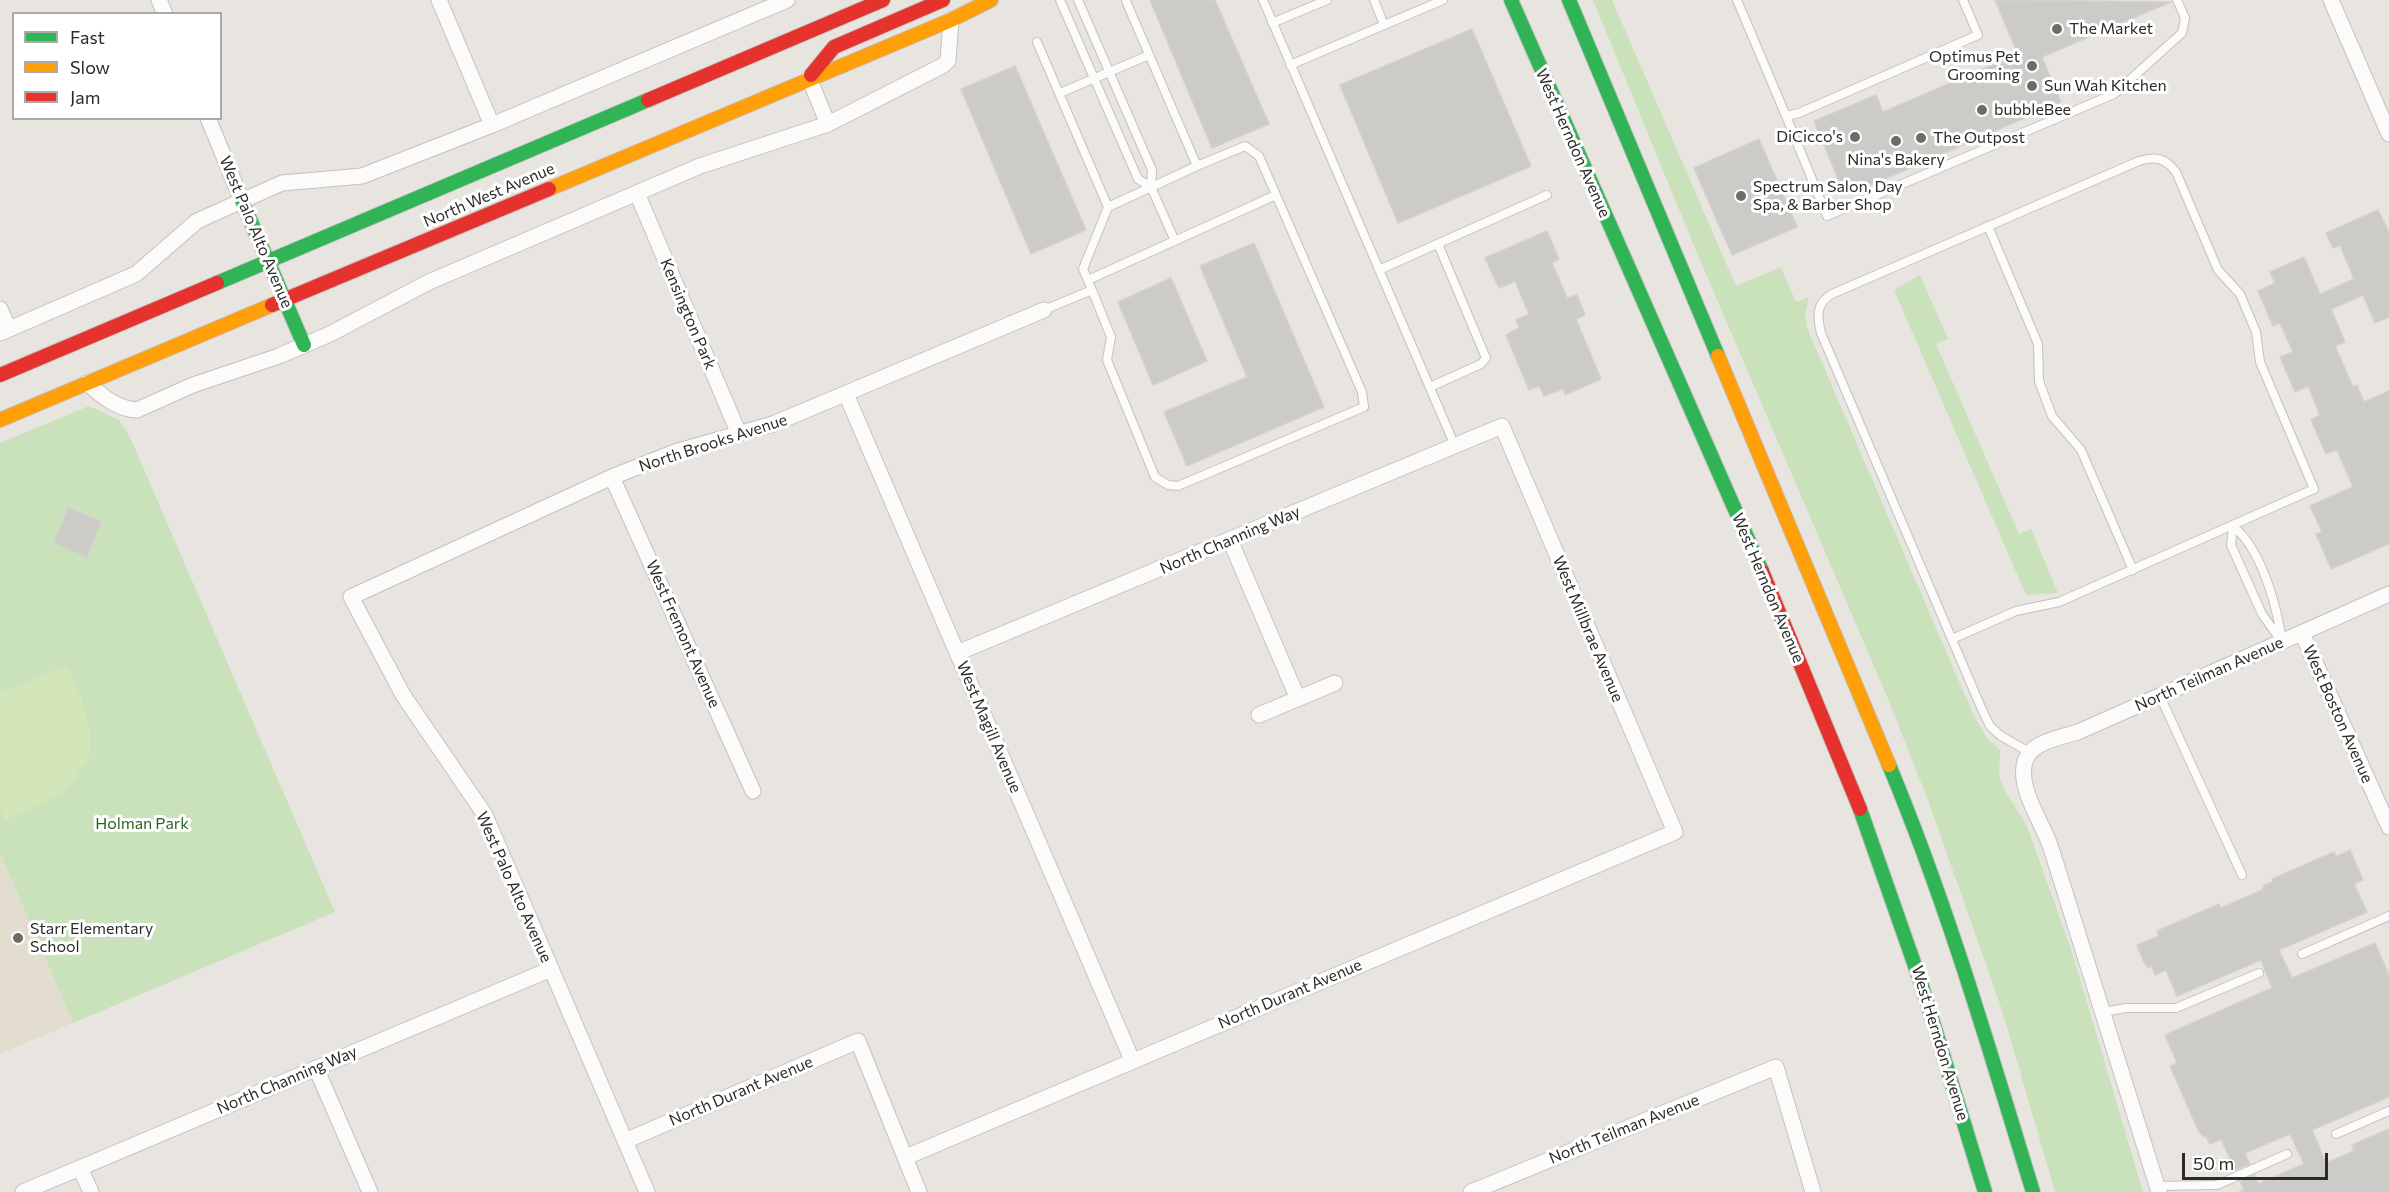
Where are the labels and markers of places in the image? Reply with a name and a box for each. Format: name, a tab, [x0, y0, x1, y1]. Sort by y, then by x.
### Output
place label: The Market	[2069, 19, 2153, 39]
marker: The Market	[2050, 22, 2064, 36]
place label: Optimus Pet Grooming	[1929, 47, 2020, 85]
marker: Optimus Pet Grooming	[2025, 59, 2039, 73]
place label: Sun Wah Kitchen	[2044, 76, 2167, 96]
marker: Sun Wah Kitchen	[2025, 79, 2039, 93]
place label: bubbleBee	[1994, 100, 2071, 120]
marker: bubbleBee	[1975, 103, 1989, 117]
place label: DiCicco's	[1776, 127, 1843, 147]
place label: The Outpost	[1933, 128, 2025, 148]
marker: DiCicco's	[1848, 130, 1862, 144]
marker: The Outpost	[1914, 131, 1928, 145]
marker: Nina's Bakery	[1889, 134, 1903, 148]
place label: Nina's Bakery	[1847, 150, 1945, 170]
place label: Spectrum Salon, Day Spa, & Barber Shop	[1753, 177, 1903, 215]
marker: Spectrum Salon, Day Spa, & Barber Shop	[1734, 189, 1748, 203]
place label: Starr Elementary School	[30, 919, 153, 957]
marker: Starr Elementary School	[11, 931, 25, 945]

